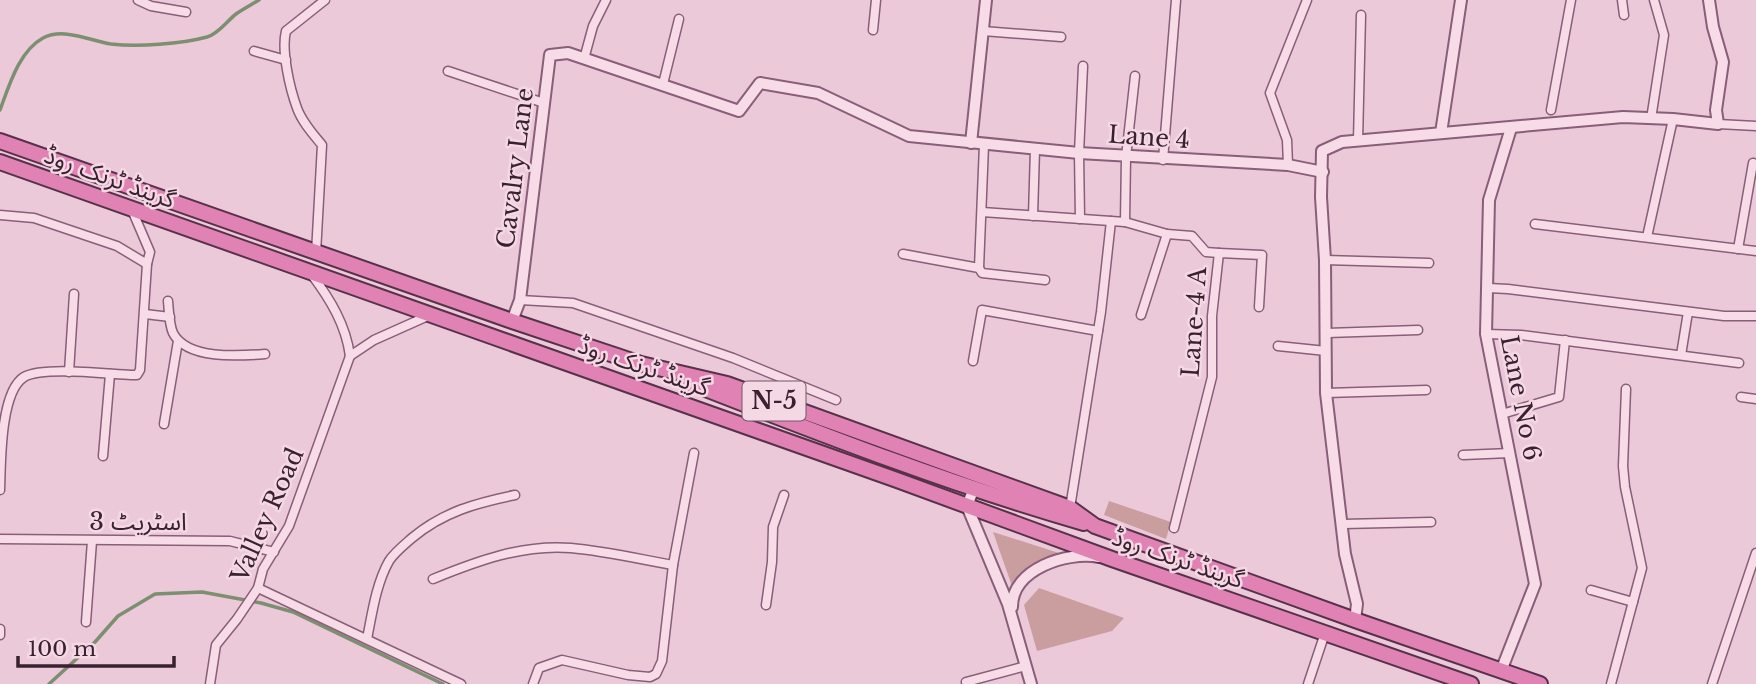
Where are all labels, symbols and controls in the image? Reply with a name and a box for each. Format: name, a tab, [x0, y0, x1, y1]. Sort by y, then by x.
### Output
street label: Cavalry Lane	[491, 86, 539, 250]
street label: Lane 4	[1107, 120, 1191, 154]
street label: گرینڈ ٹرنک روڈ	[40, 140, 181, 215]
street label: Lane-4 A	[1176, 265, 1212, 378]
street label: گرینڈ ٹرنک روڈ	[574, 330, 715, 402]
street label: Lane No 6	[1495, 333, 1547, 463]
road number: N-5	[742, 382, 806, 420]
street label: Valley Road	[224, 443, 310, 588]
street label: اسٹریٹ 3	[89, 507, 187, 536]
street label: گرینڈ ٹرنک روڈ	[1108, 522, 1249, 594]
scale bar	[18, 624, 173, 668]
text: 100 m	[28, 636, 96, 662]

